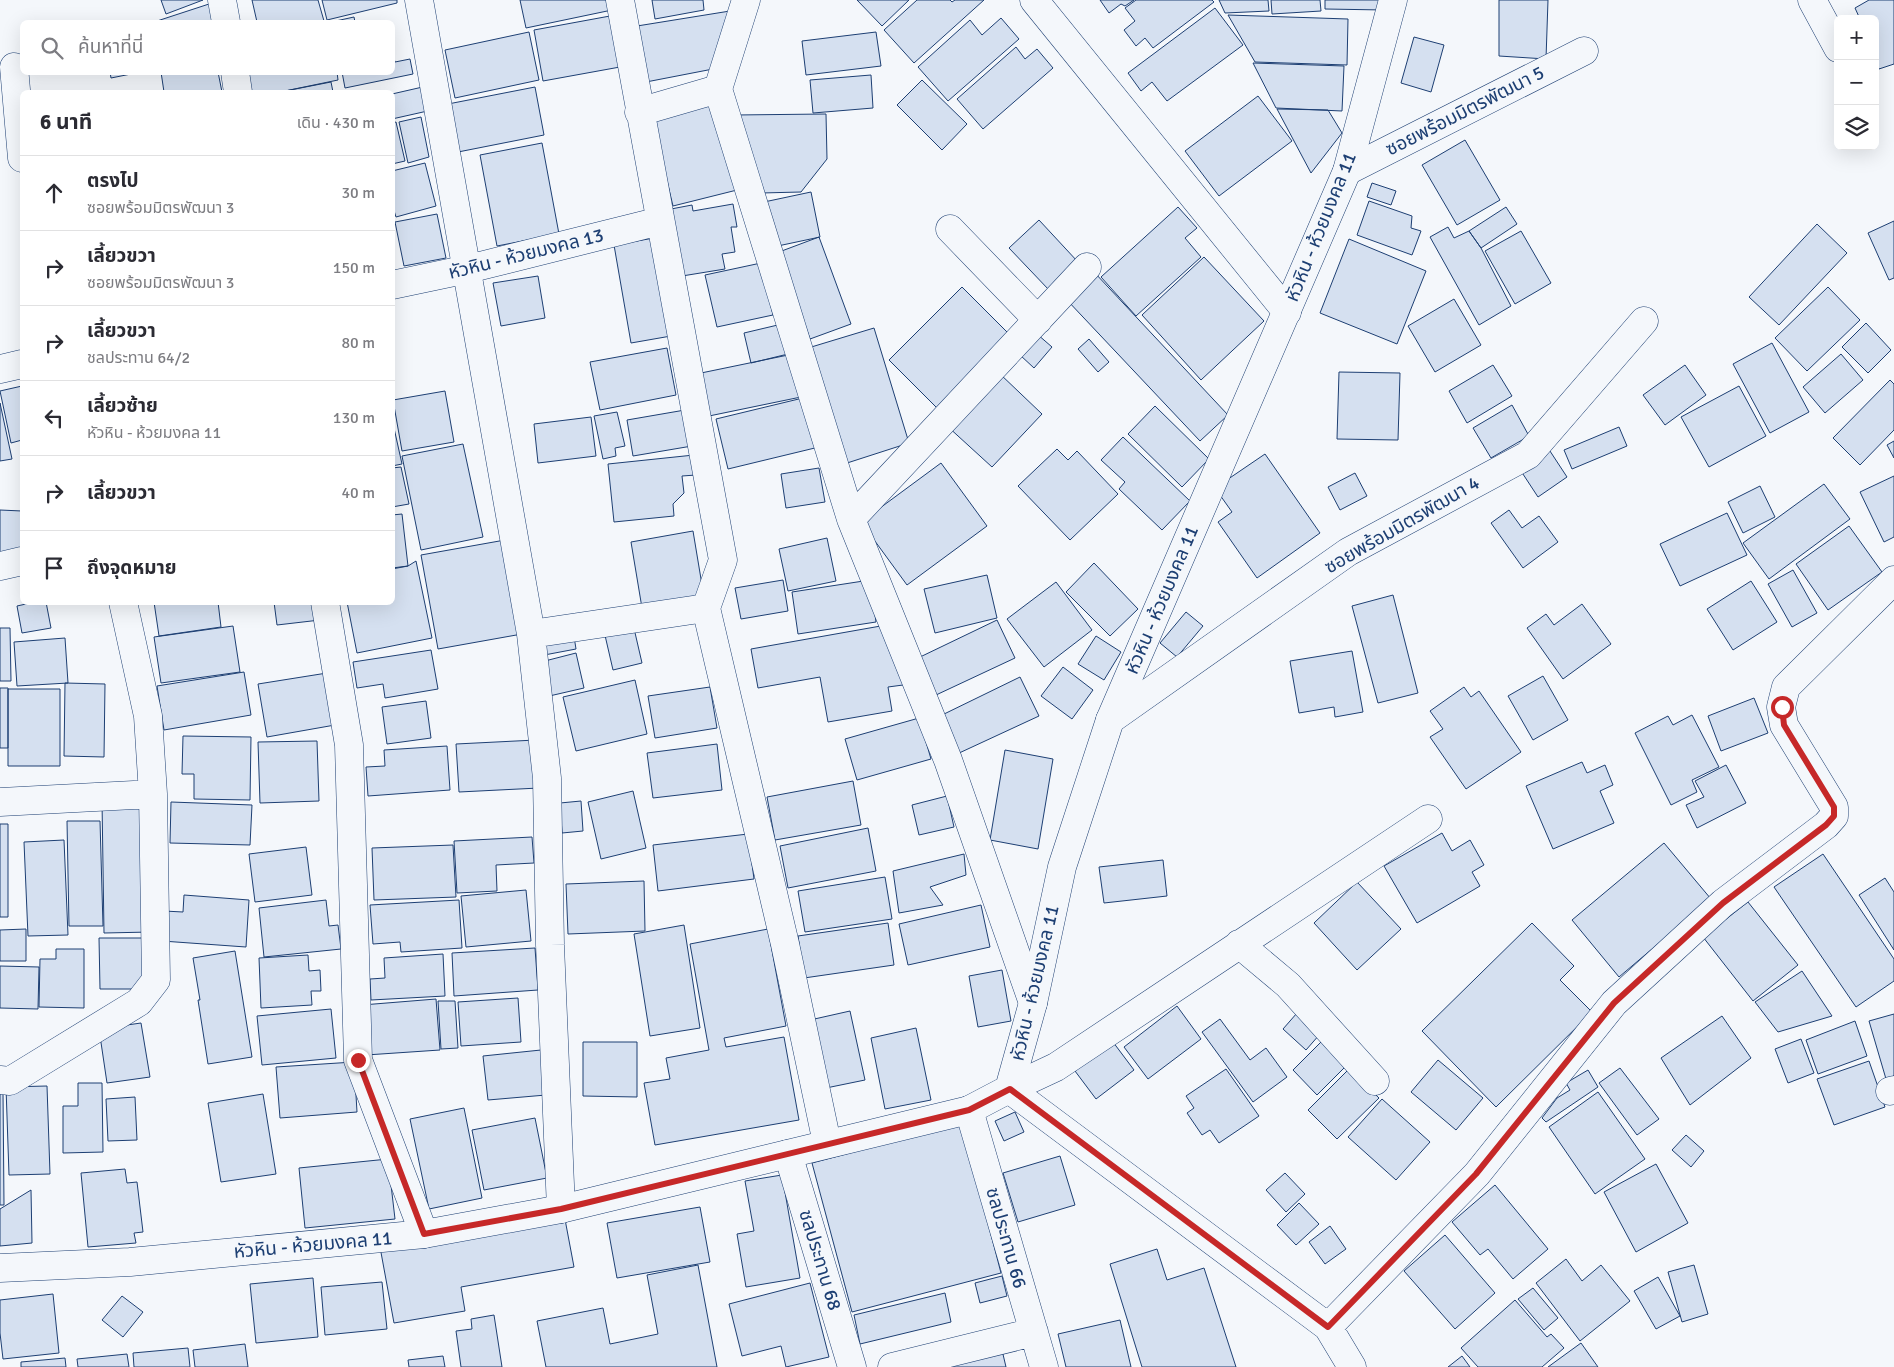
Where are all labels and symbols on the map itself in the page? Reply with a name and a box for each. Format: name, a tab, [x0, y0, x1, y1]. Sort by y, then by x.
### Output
street label: ซอยพร้อมมิตรพัฒนา 5	[1382, 61, 1548, 161]
street label: หัวหิน - ห้วยมงคล 11	[1280, 149, 1362, 305]
street label: หัวหิน - ห้วยมงคล 13	[446, 223, 606, 285]
street label: ซอยพร้อมมิตรพัฒนา 4	[1320, 471, 1484, 579]
street label: หัวหิน - ห้วยมงคล 11	[1120, 522, 1204, 678]
route start	[1771, 696, 1794, 719]
street label: หัวหิน - ห้วยมงคล 11	[1005, 903, 1065, 1063]
route end	[347, 1049, 370, 1072]
street label: ชลประทาน 66	[980, 1185, 1032, 1291]
street label: ชลประทาน 68	[793, 1207, 847, 1313]
street label: หัวหิน - ห้วยมงคล 11	[233, 1226, 393, 1264]

